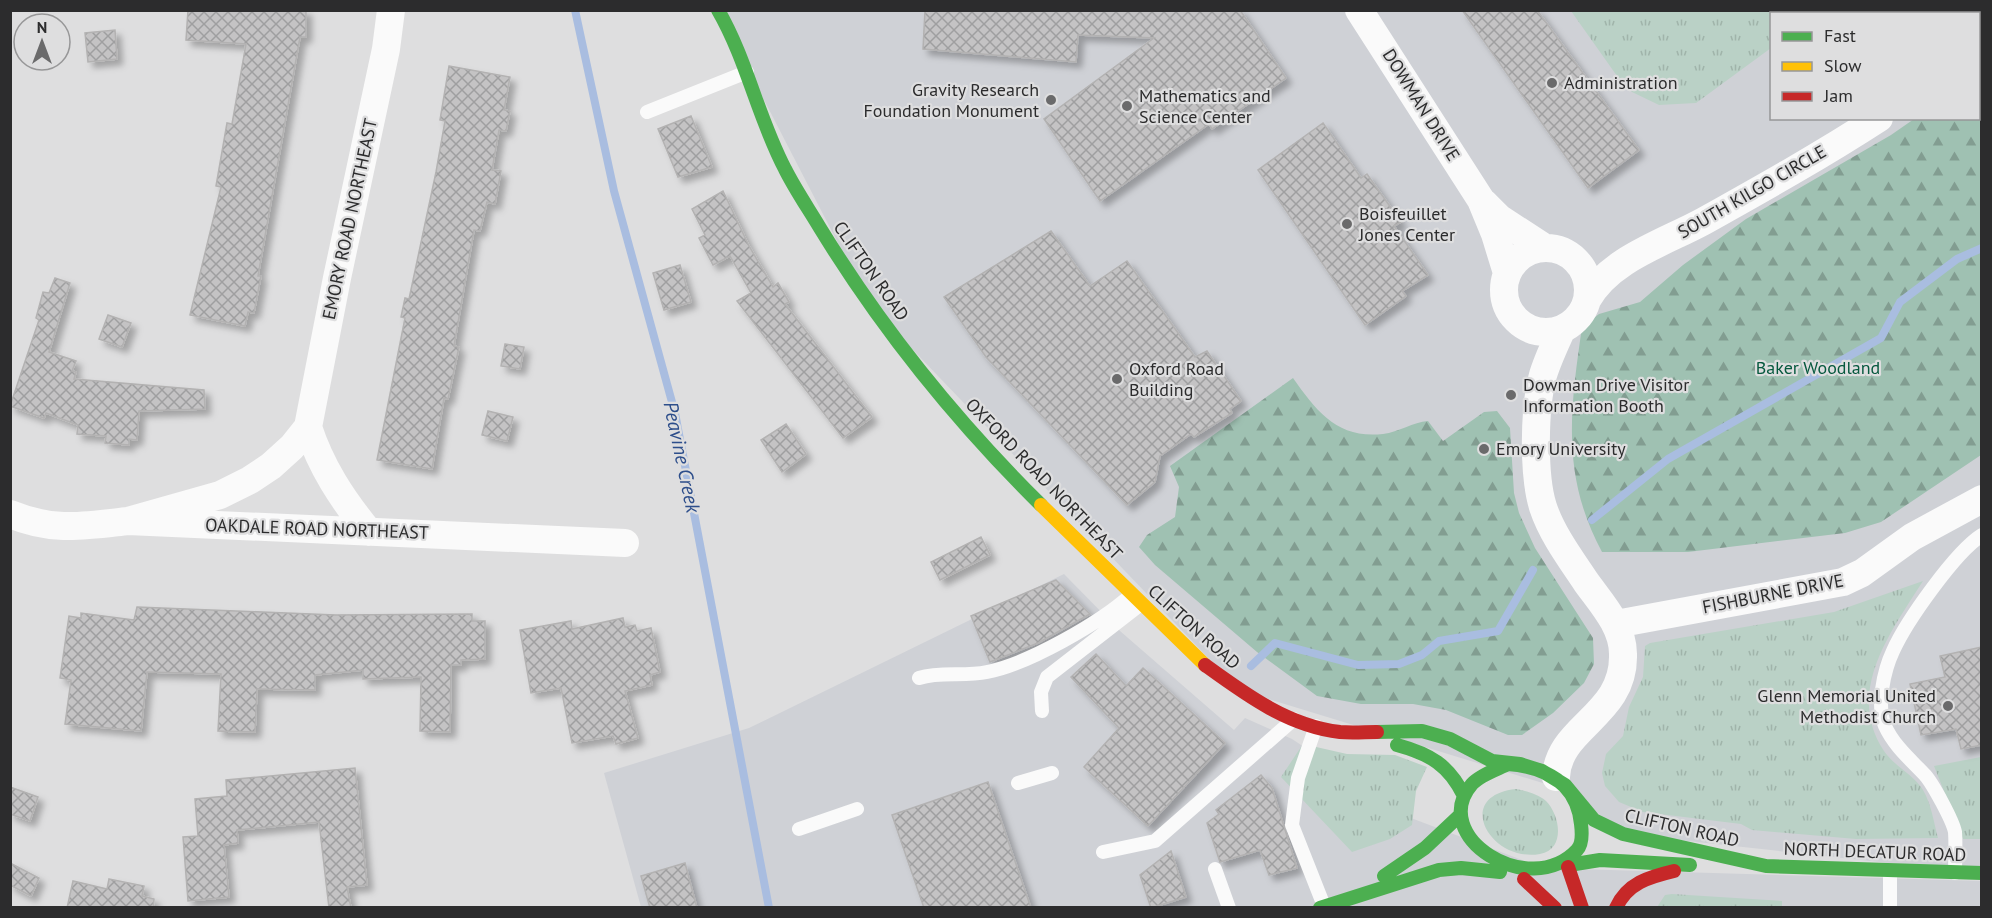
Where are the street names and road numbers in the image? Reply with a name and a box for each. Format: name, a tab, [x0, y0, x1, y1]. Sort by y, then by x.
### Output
street label: DOWMAN DRIVE	[1378, 44, 1465, 165]
street label: EMORY ROAD NORTHEAST	[317, 116, 382, 322]
street label: SOUTH KILGO CIRCLE	[1673, 140, 1830, 243]
street label: CLIFTON ROAD	[829, 216, 914, 325]
street label: OXFORD ROAD NORTHEAST	[961, 393, 1128, 564]
street label: OAKDALE ROAD NORTHEAST	[205, 513, 429, 544]
street label: FISHBURNE DRIVE	[1700, 569, 1845, 618]
street label: CLIFTON ROAD	[1143, 579, 1245, 674]
street label: CLIFTON ROAD	[1623, 803, 1741, 852]
street label: NORTH DECATUR ROAD	[1783, 837, 1967, 866]

